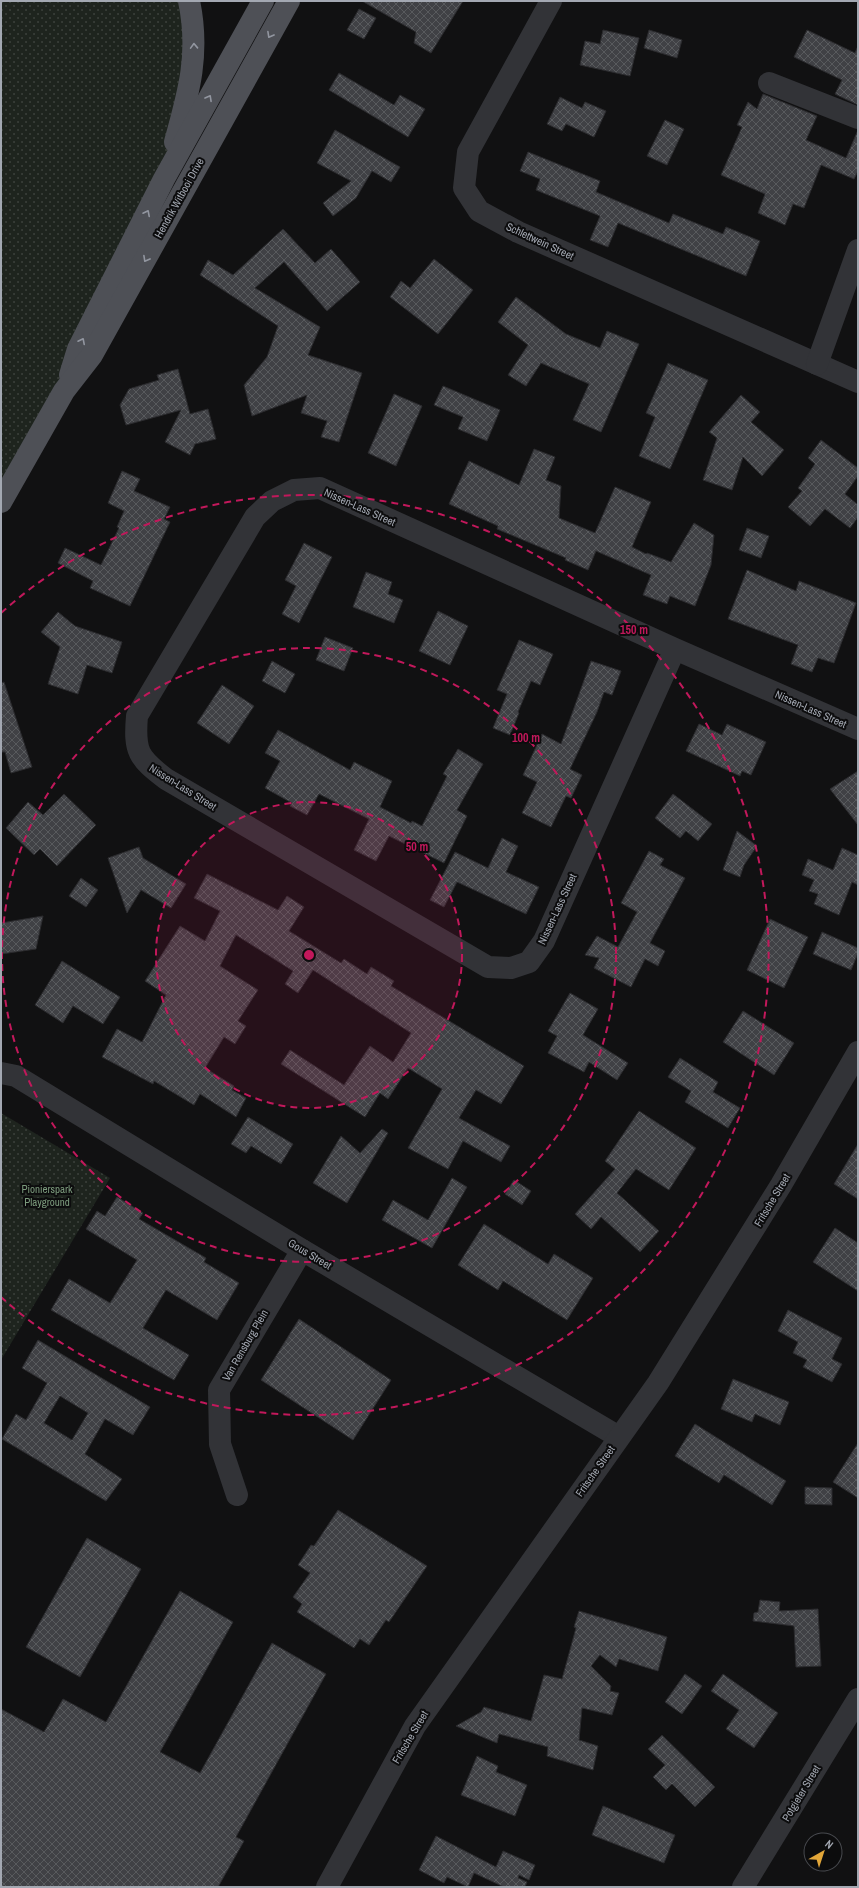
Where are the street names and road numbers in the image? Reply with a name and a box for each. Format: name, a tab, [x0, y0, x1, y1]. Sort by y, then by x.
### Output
street label: Hendrik Witbooi Drive	[151, 156, 207, 240]
street label: Schlettwein Street	[504, 219, 577, 263]
street label: Nissen-Lass Street	[322, 485, 398, 529]
street label: Nissen-Lass Street	[773, 687, 849, 731]
street label: Nissen-Lass Street	[147, 761, 220, 814]
street label: Nissen-Lass Street	[534, 871, 580, 947]
street label: Fritsche Street	[751, 1171, 793, 1229]
street label: Gous Street	[286, 1236, 335, 1273]
street label: Van Rensburg Plein	[219, 1307, 271, 1383]
street label: Fritsche Street	[572, 1442, 618, 1499]
street label: Fritsche Street	[389, 1708, 431, 1766]
street label: Potgieter Street	[779, 1762, 824, 1824]

